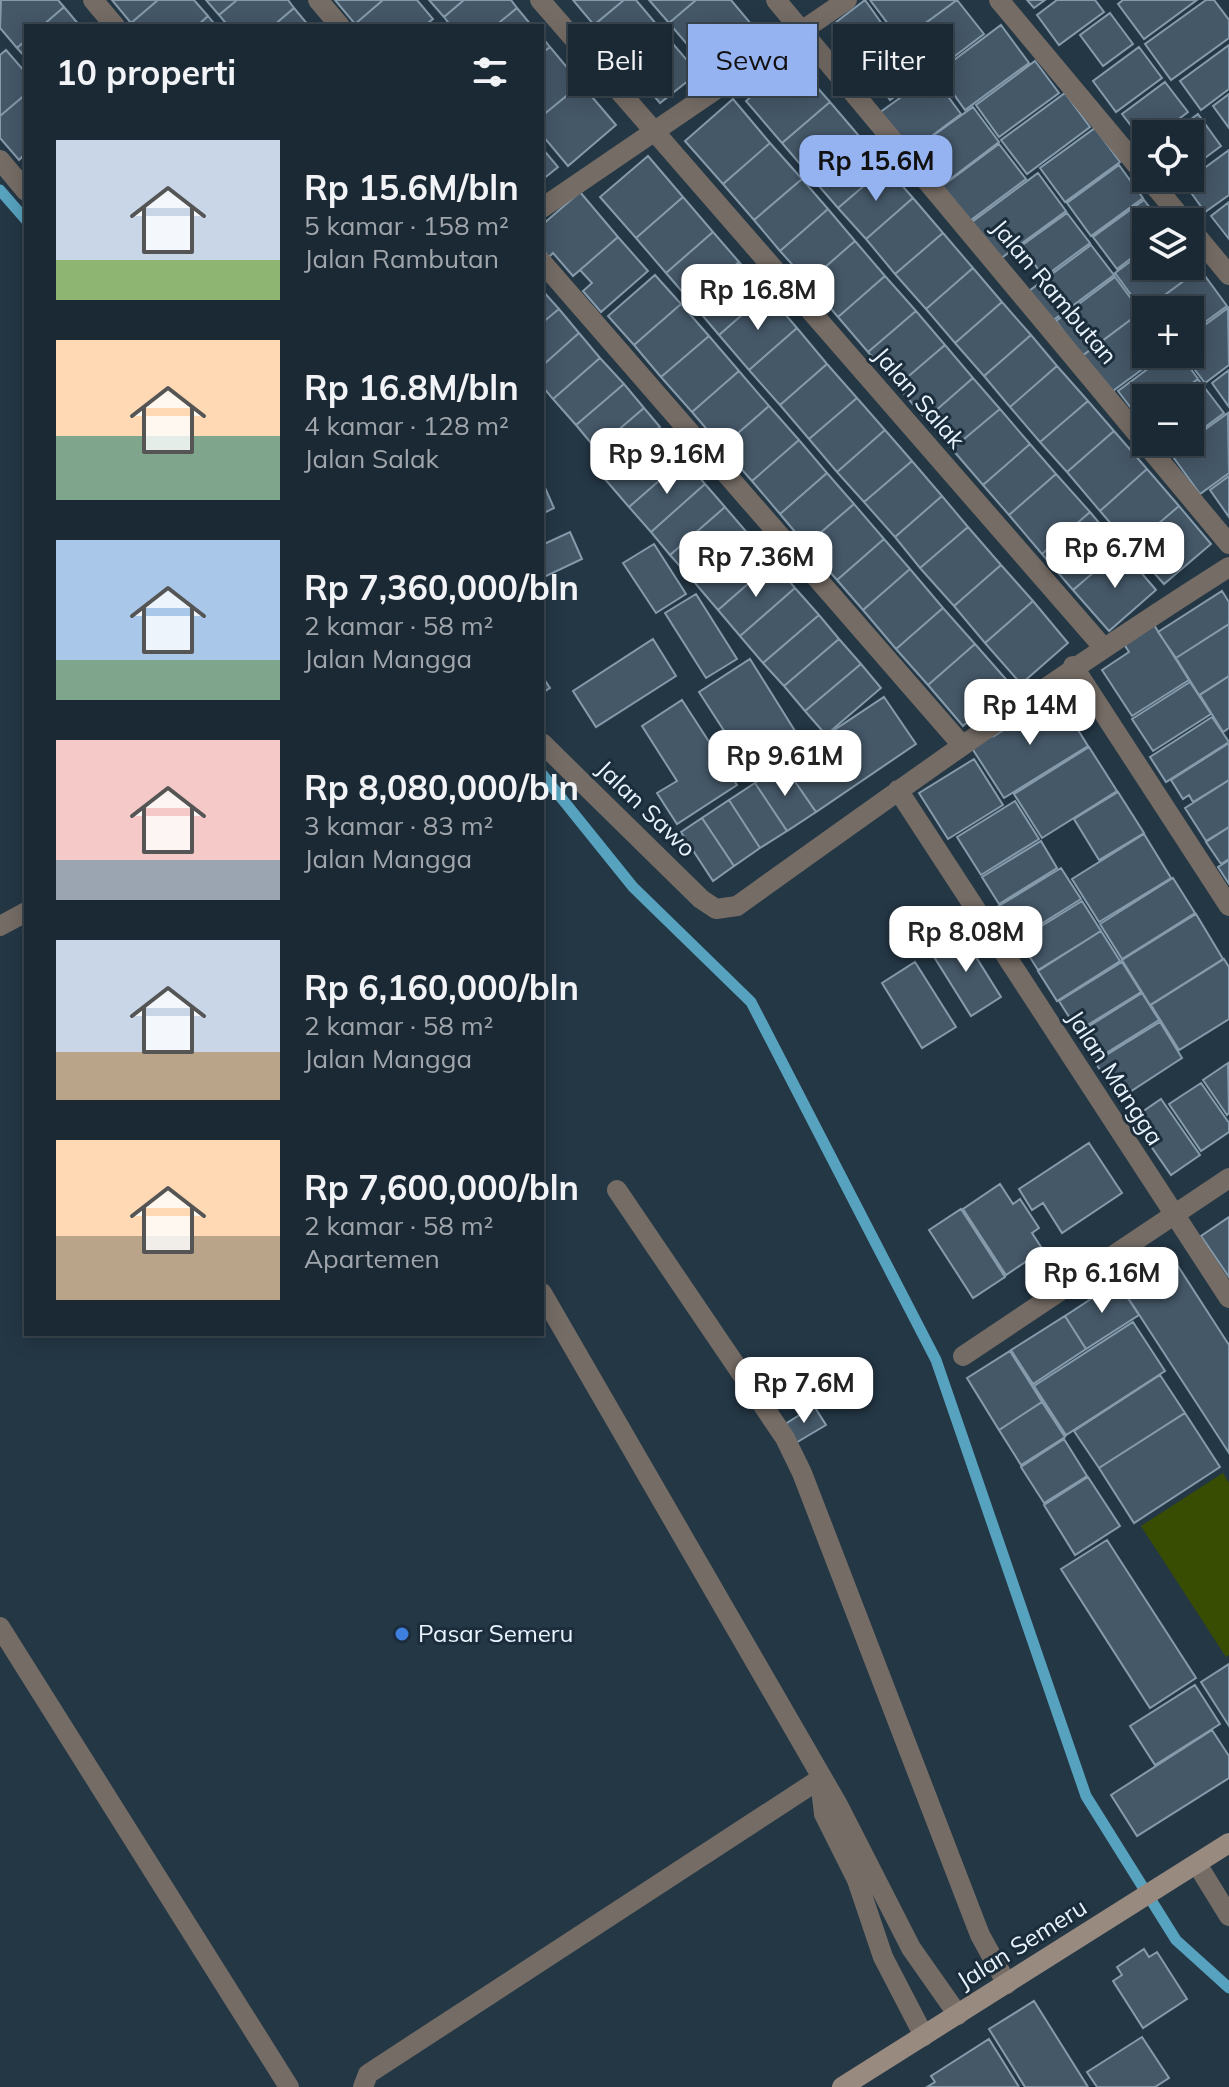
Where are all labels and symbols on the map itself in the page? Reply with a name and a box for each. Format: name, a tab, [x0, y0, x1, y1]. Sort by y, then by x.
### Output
pin: Rp 15.6M	[793, 135, 959, 203]
street label: Jalan Rambutan	[985, 213, 1124, 370]
pin: Rp 16.8M	[675, 264, 841, 332]
street label: Jalan Salak	[868, 340, 972, 455]
pin: Rp 9.16M	[584, 428, 750, 496]
pin: Rp 6.7M	[1041, 522, 1189, 590]
pin: Rp 7.36M	[673, 531, 839, 599]
pin: Rp 14M	[965, 679, 1095, 747]
pin: Rp 9.61M	[702, 730, 868, 798]
street label: Jalan Sawo	[591, 754, 703, 863]
pin: Rp 8.08M	[883, 906, 1049, 974]
street label: Jalan Mangga	[1061, 1004, 1171, 1151]
pin: Rp 6.16M	[1019, 1247, 1185, 1315]
pin: Rp 7.6M	[730, 1357, 878, 1425]
place label: Pasar Semeru	[418, 1618, 573, 1648]
marker: Pasar Semeru	[393, 1625, 411, 1643]
street label: Jalan Semeru	[951, 1891, 1092, 1995]

